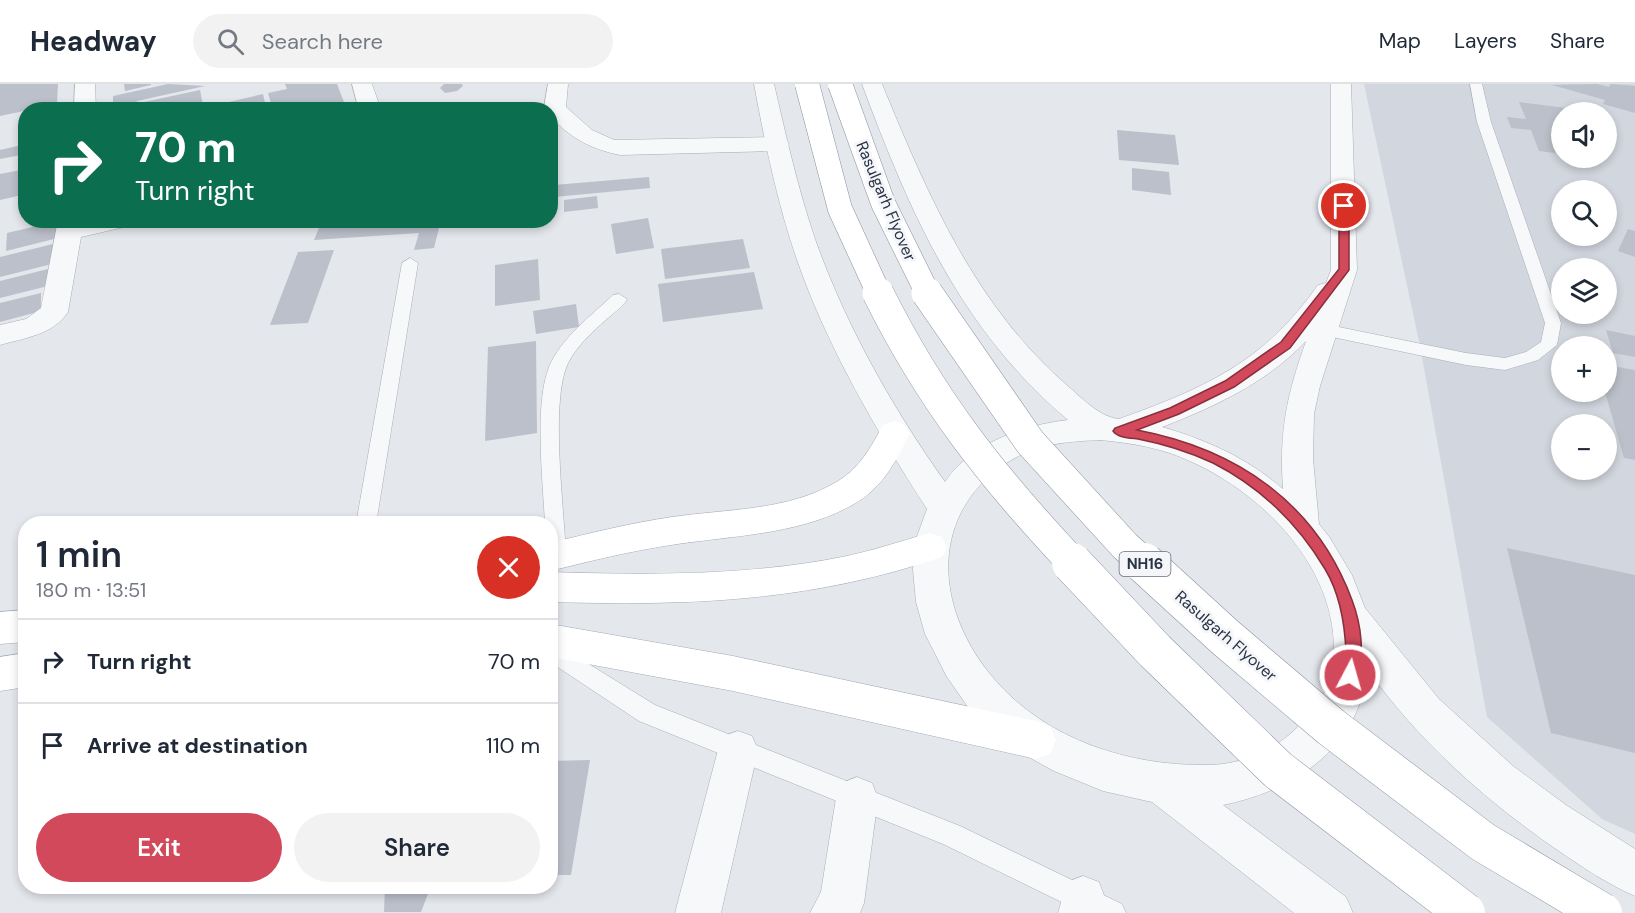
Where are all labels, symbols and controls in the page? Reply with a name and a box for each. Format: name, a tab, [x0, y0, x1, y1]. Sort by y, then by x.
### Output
search box	[193, 14, 613, 68]
text: Headway	[30, 23, 157, 60]
icon: search	[214, 25, 247, 58]
text: Search here	[262, 27, 383, 56]
text: Map	[1379, 27, 1421, 55]
text: Layers	[1454, 27, 1517, 55]
text: Share	[1550, 27, 1605, 55]
map controls	[1551, 102, 1617, 480]
button: sound	[1551, 102, 1617, 168]
text: 70 m	[135, 120, 236, 175]
icon: right	[36, 126, 114, 204]
street label: Rasulgarh Flyover	[851, 138, 921, 264]
text: Turn right	[135, 173, 255, 208]
pin	[1318, 180, 1369, 231]
button: search	[1551, 180, 1617, 246]
icon: arrive	[1327, 189, 1360, 222]
button: layers	[1551, 258, 1617, 324]
button: +	[1551, 336, 1617, 402]
button: −	[1551, 414, 1617, 480]
text: 1 min	[36, 531, 122, 578]
button: close	[477, 536, 540, 599]
road number: NH16	[1120, 552, 1170, 576]
text: 180 m · 13:51	[36, 577, 146, 603]
street label: Rasulgarh Flyover	[1171, 586, 1281, 686]
position arrow	[1318, 643, 1382, 707]
icon: right	[36, 645, 69, 678]
text: Turn right	[87, 647, 192, 676]
text: 70 m	[488, 647, 540, 676]
icon: arrive	[36, 729, 69, 762]
text: Arrive at destination	[87, 731, 308, 760]
text: 110 m	[486, 731, 540, 760]
button: Exit	[36, 813, 282, 882]
button: Share	[294, 813, 540, 882]

